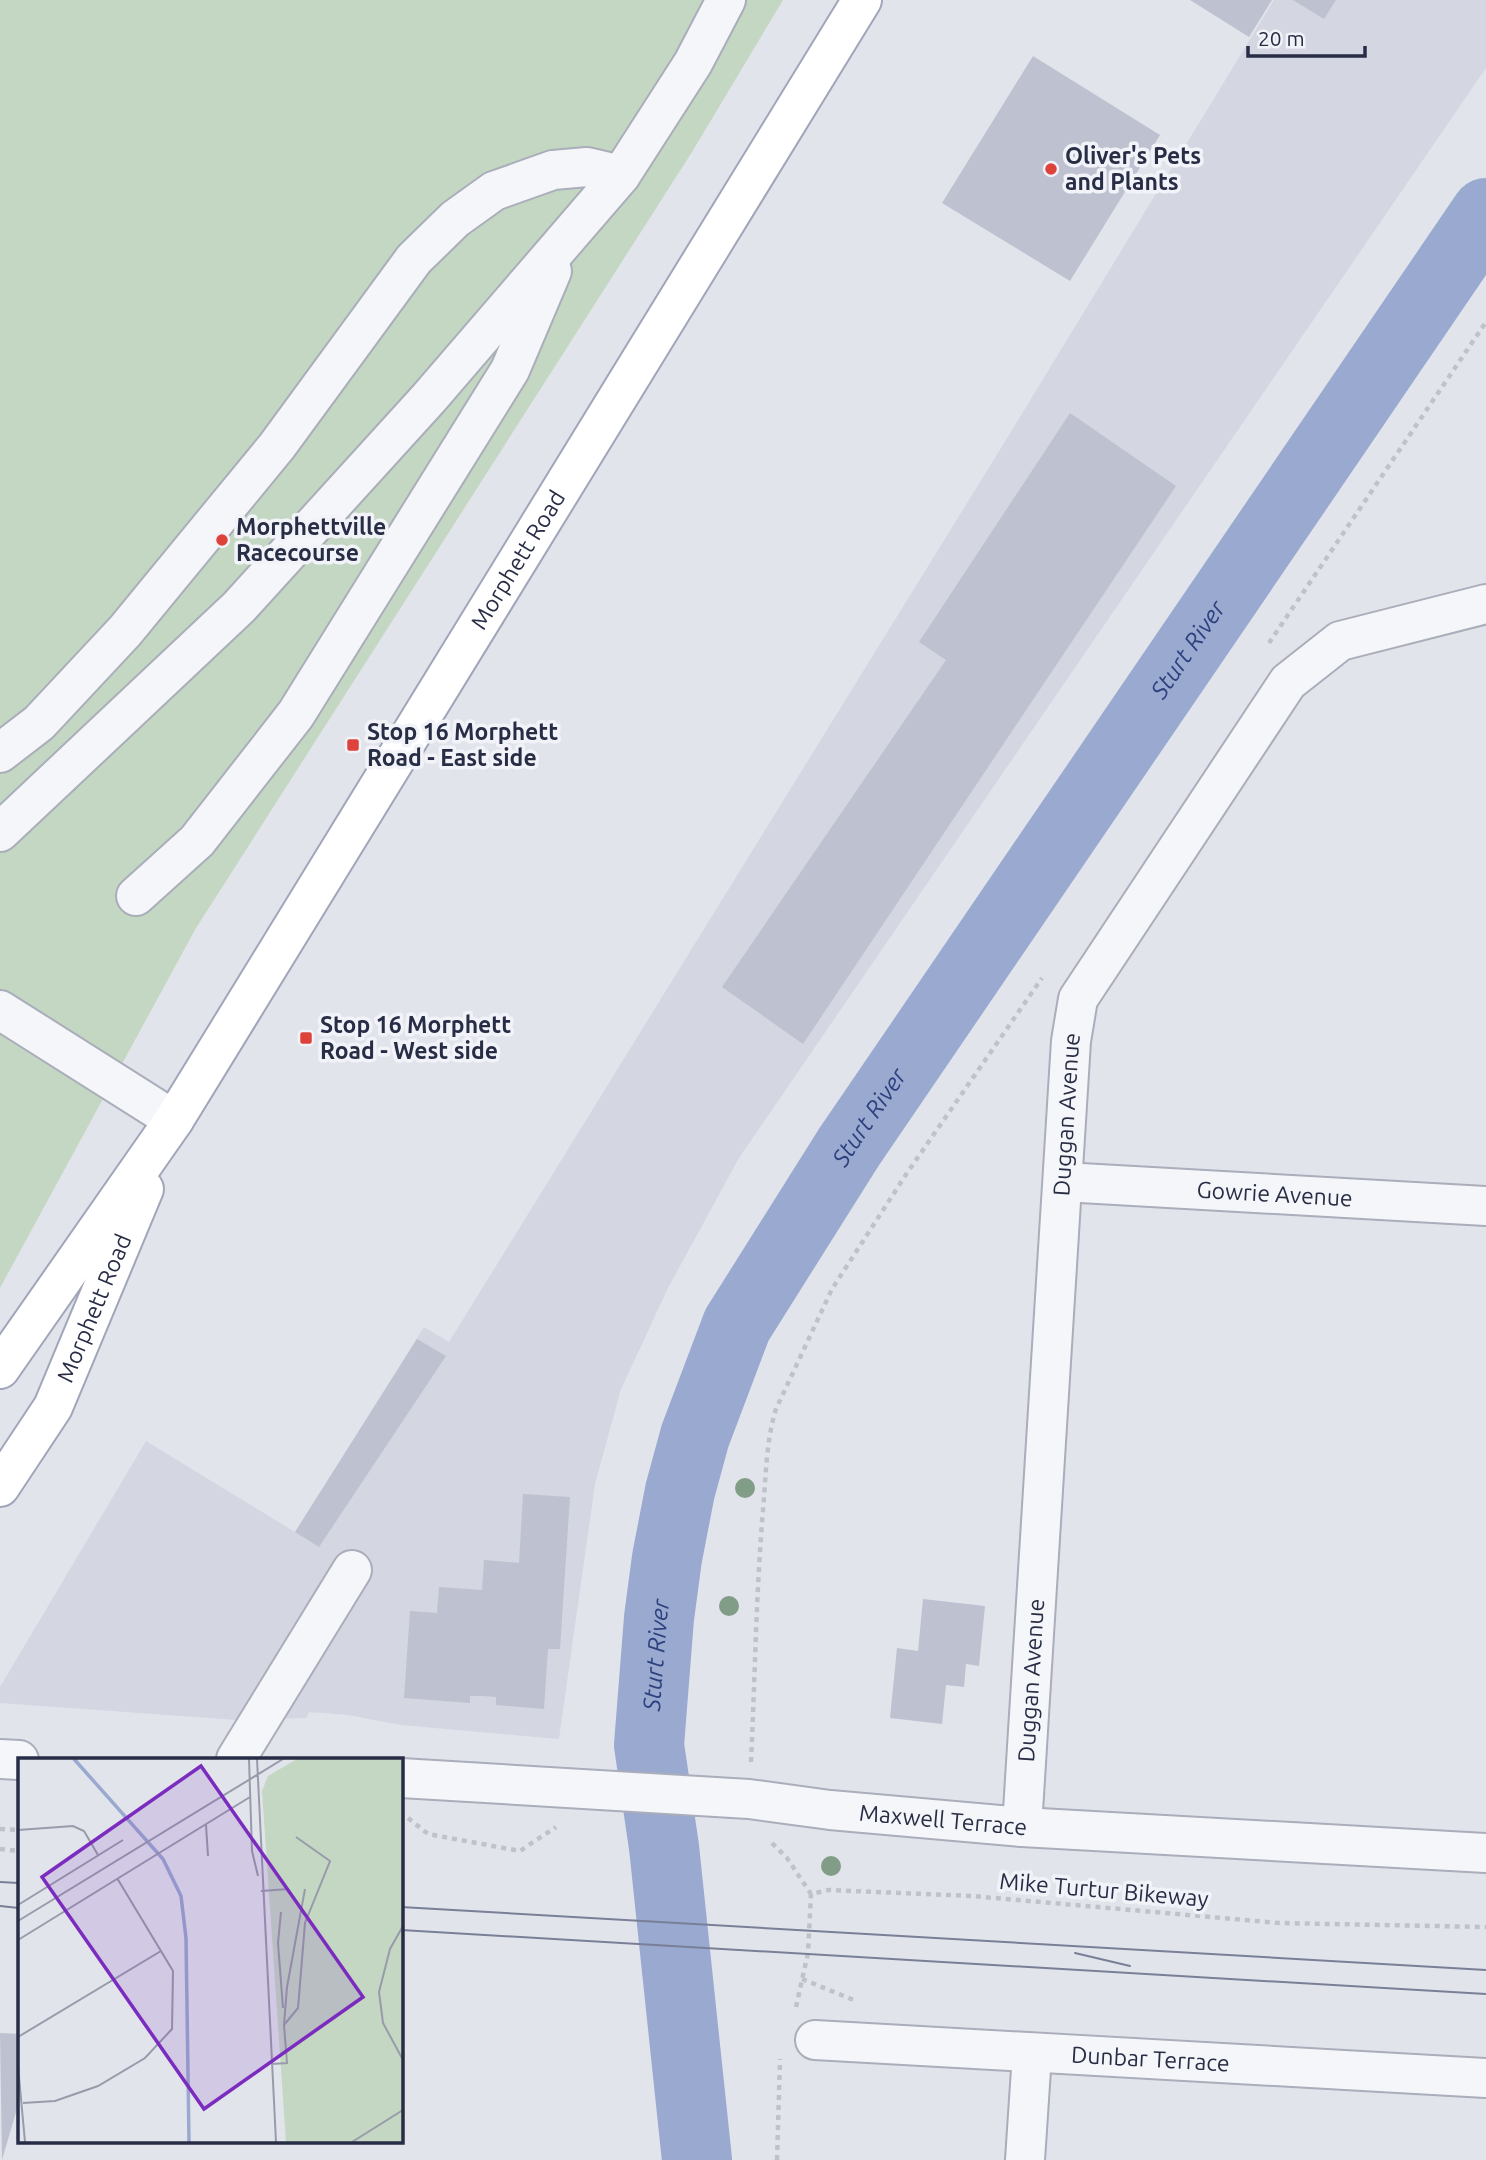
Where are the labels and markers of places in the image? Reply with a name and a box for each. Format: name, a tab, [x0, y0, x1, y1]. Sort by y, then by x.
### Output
place label: Oliver's Pets and Plants	[1065, 143, 1201, 194]
marker: Oliver's Pets and Plants	[1043, 161, 1059, 177]
place label: Morphettville Racecourse	[236, 514, 386, 565]
marker: Morphettville Racecourse	[214, 532, 230, 548]
place label: Stop 16 Morphett Road - East side	[367, 719, 558, 770]
marker: Stop 16 Morphett Road - East side	[345, 737, 361, 753]
place label: Stop 16 Morphett Road - West side	[320, 1012, 511, 1063]
marker: Stop 16 Morphett Road - West side	[298, 1030, 314, 1046]

